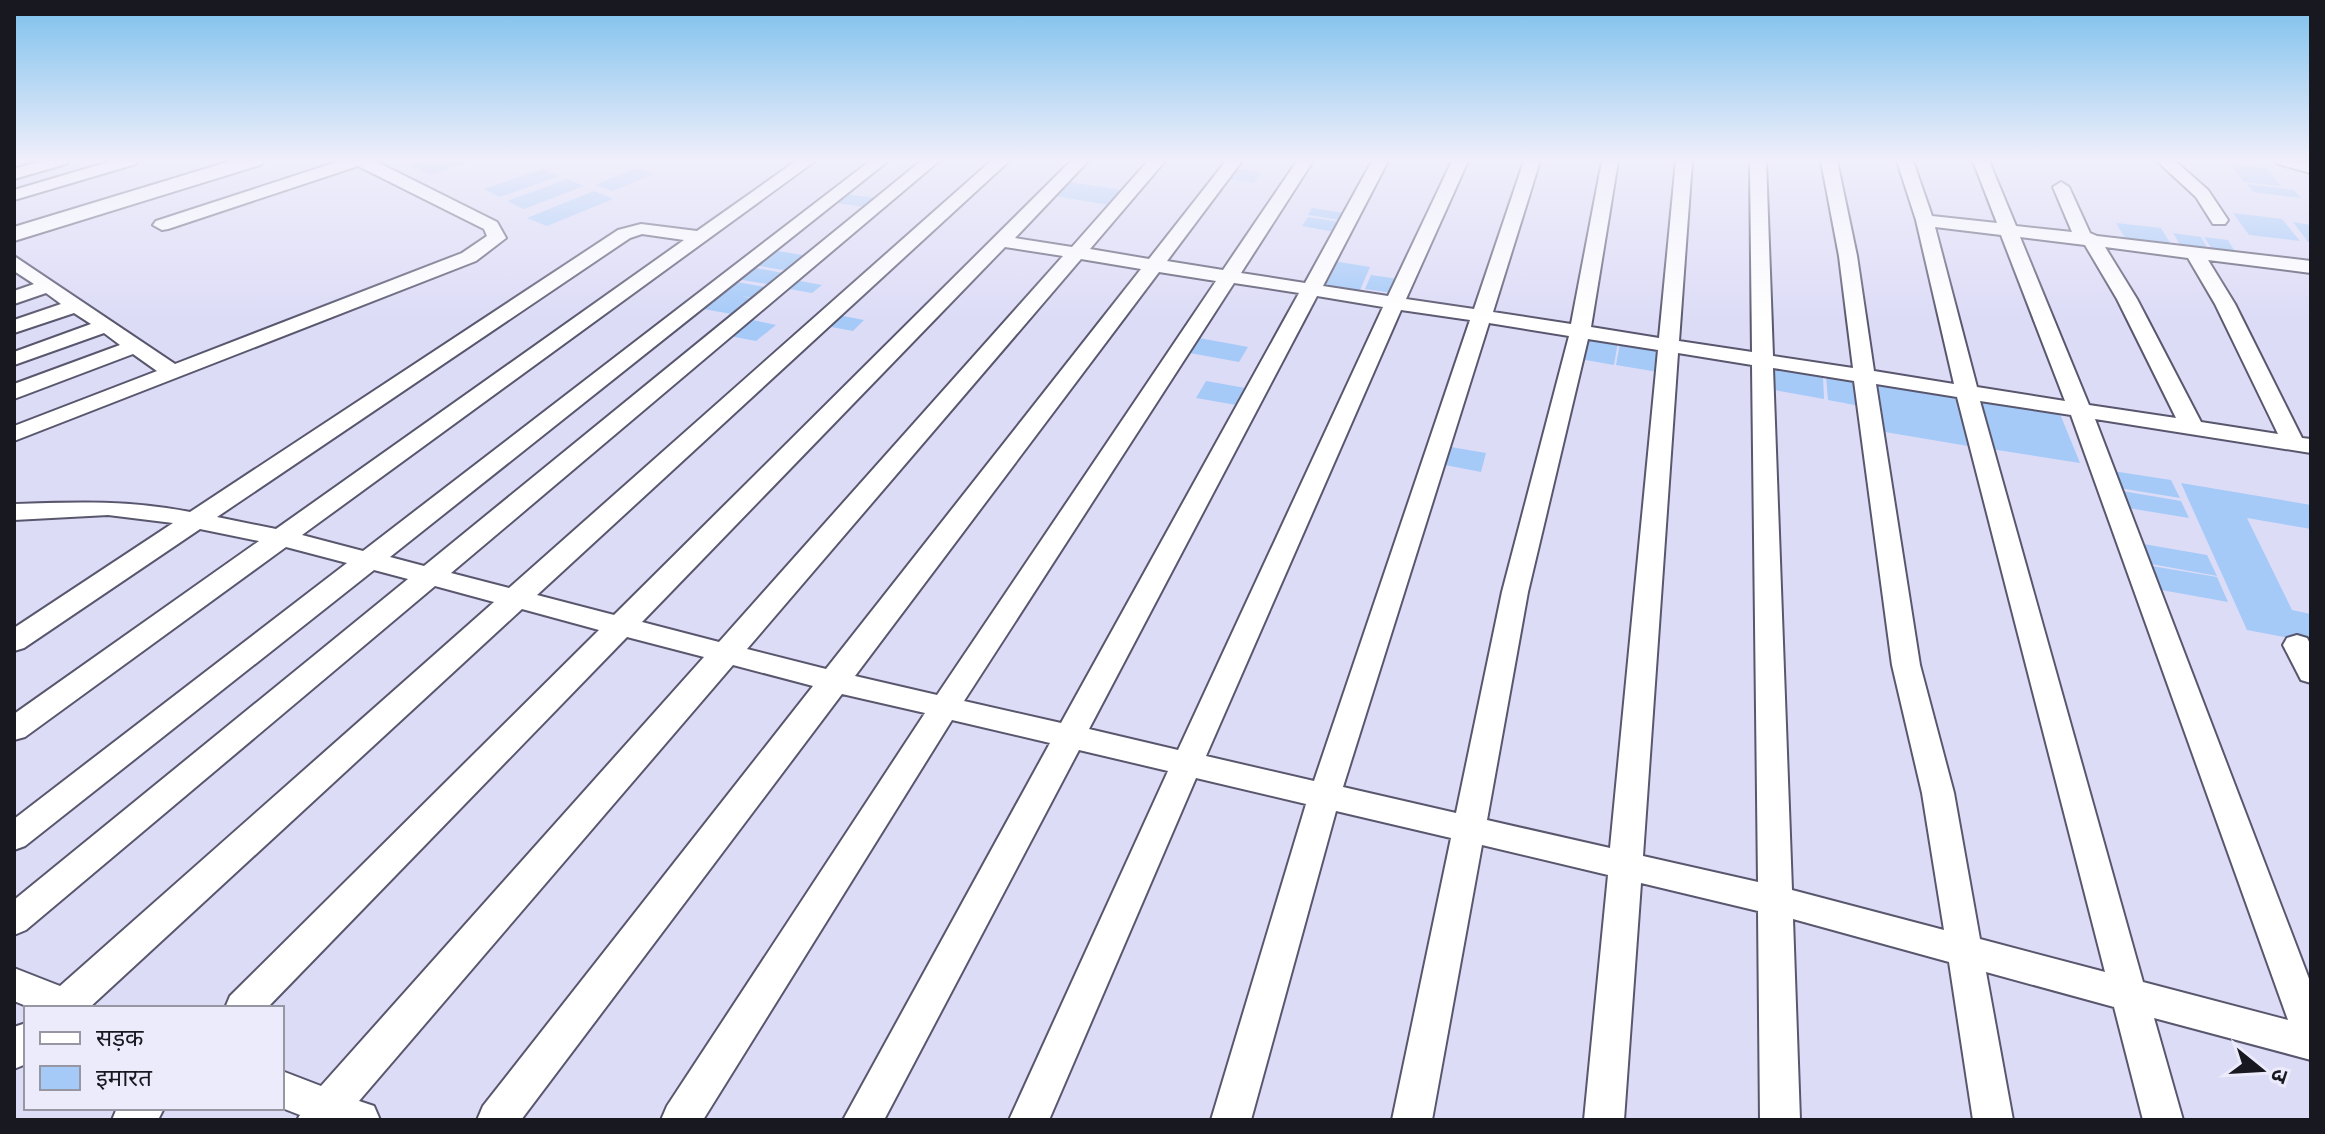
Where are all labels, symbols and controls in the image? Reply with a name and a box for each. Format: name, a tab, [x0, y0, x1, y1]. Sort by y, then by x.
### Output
legend	[24, 1006, 284, 1110]
text: सड़क	[96, 1020, 144, 1053]
north arrow	[2221, 1030, 2301, 1110]
text: इमारत	[96, 1060, 153, 1093]
text: उ	[2264, 1066, 2297, 1088]

